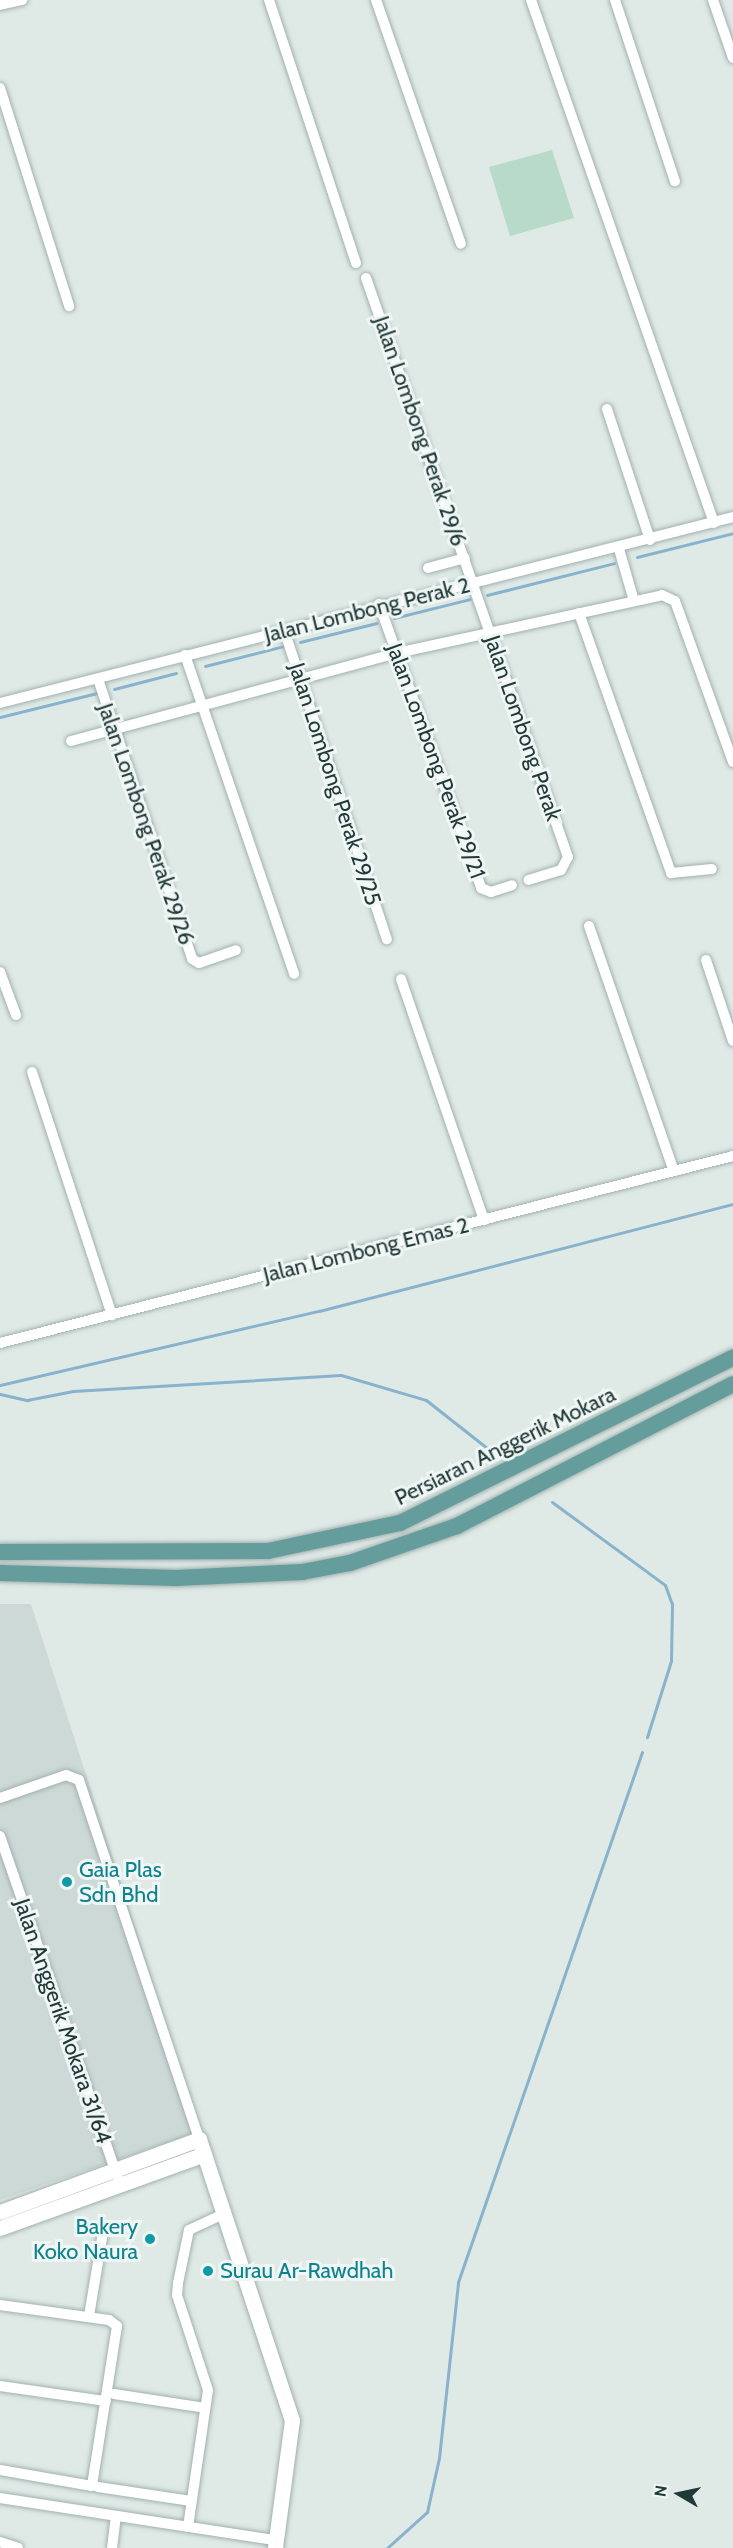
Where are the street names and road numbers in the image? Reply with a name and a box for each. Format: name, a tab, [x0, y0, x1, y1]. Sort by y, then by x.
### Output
street label: Jalan Lombong Perak 29/6	[368, 312, 472, 550]
street label: Jalan Lombong Perak 2	[261, 572, 473, 648]
street label: Jalan Lombong Perak	[479, 632, 567, 824]
street label: Jalan Lombong Perak 29/21	[381, 640, 491, 882]
street label: Jalan Lombong Perak 29/25	[283, 659, 387, 909]
street label: Jalan Lombong Perak 29/26	[92, 700, 200, 948]
street label: Jalan Lombong Emas 2	[260, 1212, 472, 1288]
street label: Persiaran Anggerik Mokara	[390, 1381, 620, 1511]
street label: Jalan Anggerik Mokara 31/64	[9, 1895, 117, 2147]

